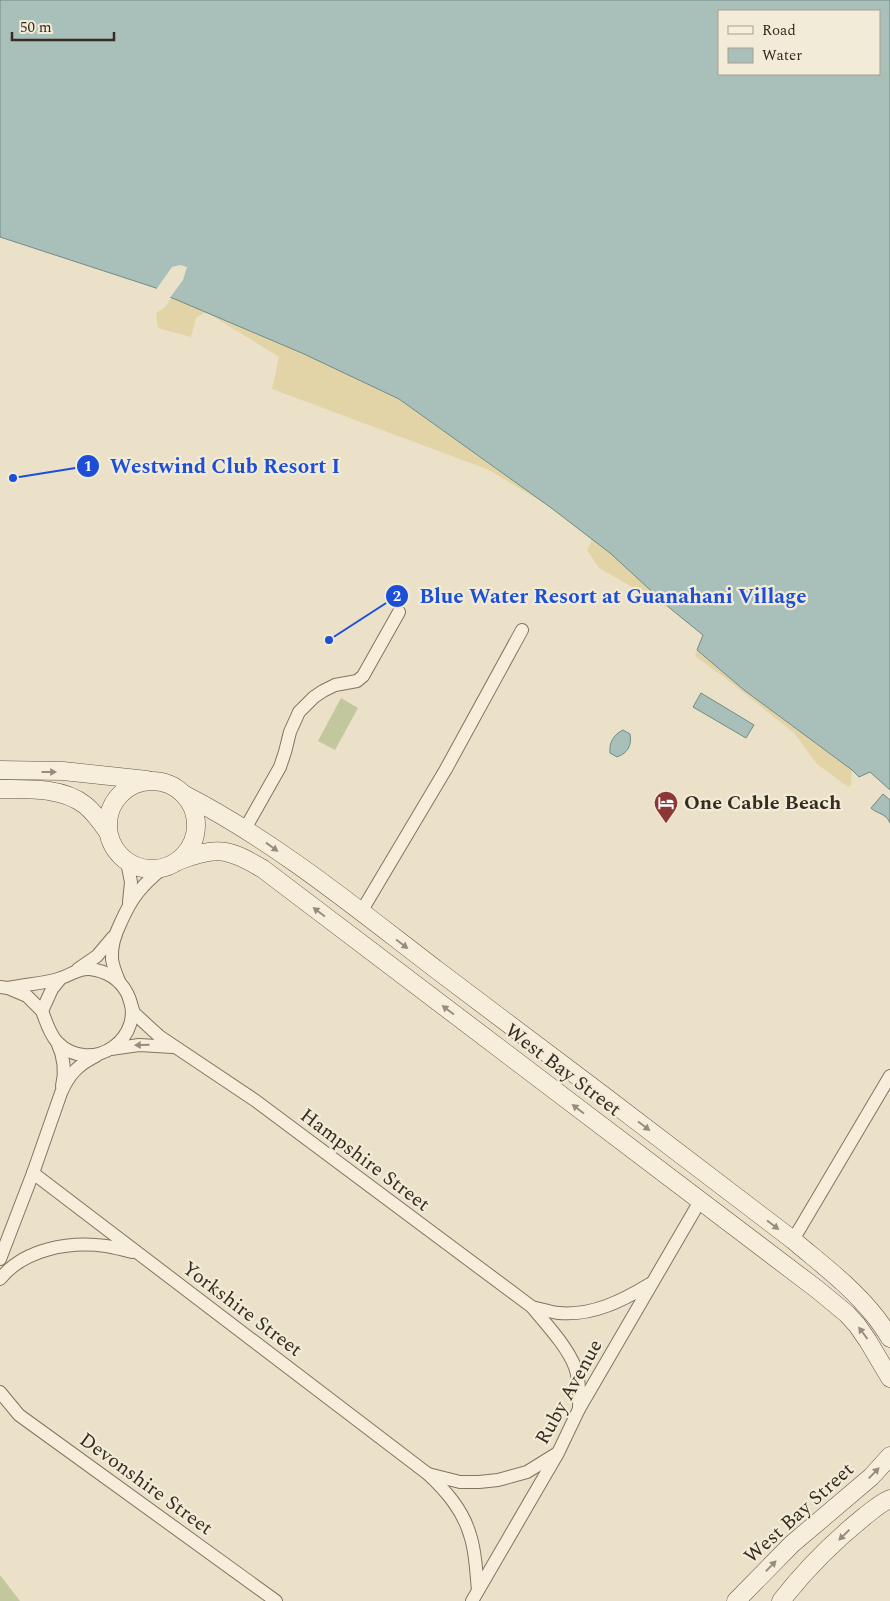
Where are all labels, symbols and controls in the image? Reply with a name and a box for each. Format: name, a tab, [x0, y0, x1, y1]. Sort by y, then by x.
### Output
scale bar	[12, 10, 115, 42]
legend	[718, 10, 880, 75]
text: 50 m	[20, 16, 52, 39]
text: Road	[762, 19, 796, 42]
text: Water	[762, 44, 802, 67]
callout: Westwind Club Resort I	[75, 448, 351, 484]
text: Westwind Club Resort I	[110, 451, 340, 483]
text: 1	[84, 455, 92, 478]
callout: Blue Water Resort at Guanahani Village	[385, 578, 817, 614]
text: Blue Water Resort at Guanahani Village	[419, 581, 807, 613]
text: 2	[393, 585, 401, 608]
one-way arrow	[41, 767, 57, 775]
place label: One Cable Beach	[684, 788, 841, 818]
hotel icon: One Cable Beach	[653, 790, 679, 824]
one-way arrow	[265, 842, 279, 852]
one-way arrow	[313, 906, 326, 917]
one-way arrow	[395, 938, 408, 949]
one-way arrow	[441, 1005, 455, 1015]
street label: West Bay Street	[498, 1016, 628, 1124]
one-way arrow	[134, 1042, 150, 1050]
street label: Hampshire Street	[294, 1101, 436, 1219]
one-way arrow	[572, 1103, 585, 1114]
one-way arrow	[637, 1121, 651, 1131]
one-way arrow	[766, 1219, 779, 1230]
street label: Yorkshire Street	[175, 1254, 309, 1364]
one-way arrow	[857, 1327, 868, 1340]
street label: Ruby Avenue	[528, 1334, 610, 1450]
street label: Devonshire Street	[73, 1425, 219, 1543]
street label: West Bay Street	[737, 1455, 861, 1571]
one-way arrow	[868, 1468, 880, 1480]
one-way arrow	[838, 1528, 850, 1540]
one-way arrow	[764, 1560, 776, 1572]

